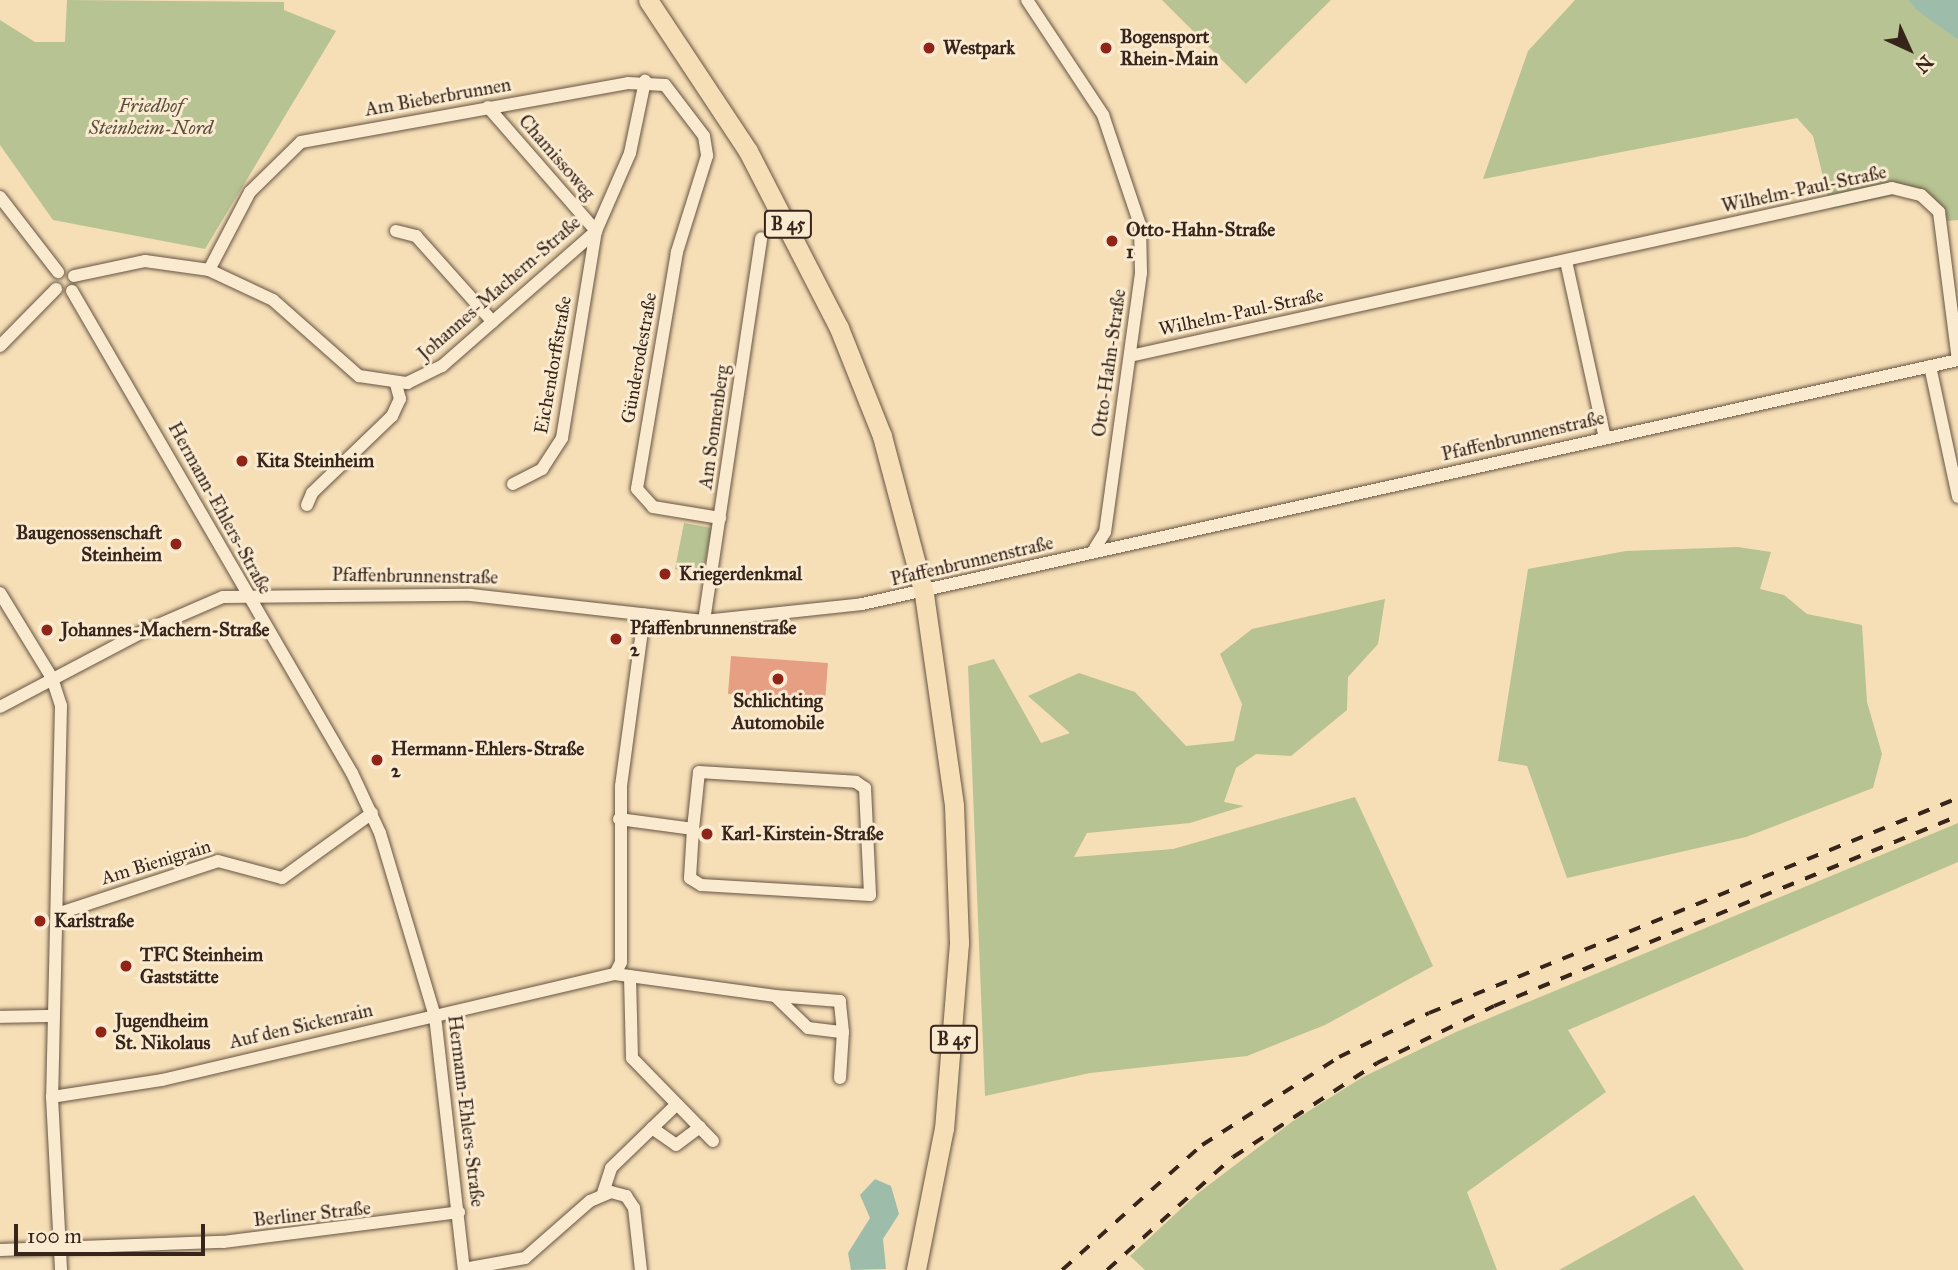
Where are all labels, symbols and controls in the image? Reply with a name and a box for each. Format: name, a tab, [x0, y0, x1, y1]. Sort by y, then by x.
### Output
north arrow	[1874, 14, 1944, 84]
place label: Bogensport Rhein-Main	[1120, 26, 1218, 70]
place label: Westpark	[943, 37, 1015, 59]
marker: Westpark	[921, 40, 937, 56]
marker: Bogensport Rhein-Main	[1098, 40, 1114, 56]
text: N	[1910, 50, 1938, 78]
street label: Am Bieberbrunnen	[363, 73, 513, 121]
park label: Friedhof Steinheim-Nord	[89, 95, 213, 139]
street label: Chamissoweg	[514, 110, 600, 204]
street label: Wilhelm-Paul-Straße	[1720, 160, 1888, 218]
road number: B 45	[764, 210, 812, 238]
street label: Johannes-Machern-Straße	[413, 211, 585, 365]
place label: Otto-Hahn-Straße 1	[1126, 219, 1275, 263]
marker: Otto-Hahn-Straße 1	[1104, 233, 1120, 249]
street label: Wilhelm-Paul-Straße	[1157, 283, 1325, 341]
street label: Otto-Hahn-Straße	[1087, 288, 1131, 438]
street label: Günderodestraße	[616, 291, 662, 425]
street label: Eichendorffstraße	[530, 294, 576, 436]
street label: Am Sonnenberg	[694, 363, 734, 491]
street label: Pfaffenbrunnenstraße	[1439, 406, 1607, 466]
street label: Hermann-Ehlers-Straße	[163, 418, 277, 598]
place label: Kita Steinheim	[256, 450, 374, 472]
marker: Kita Steinheim	[234, 453, 250, 469]
place label: Baugenossenschaft Steinheim	[16, 522, 162, 566]
street label: Pfaffenbrunnenstraße	[888, 531, 1056, 591]
marker: Baugenossenschaft Steinheim	[168, 536, 184, 552]
street label: Pfaffenbrunnenstraße	[332, 563, 498, 589]
place label: Kriegerdenkmal	[679, 563, 802, 585]
marker: Kriegerdenkmal	[657, 566, 673, 582]
place label: Pfaffenbrunnenstraße 2	[630, 617, 797, 661]
place label: Johannes-Machern-Straße	[61, 619, 270, 641]
marker: Johannes-Machern-Straße	[39, 622, 55, 638]
marker: Pfaffenbrunnenstraße 2	[608, 631, 624, 647]
marker: Schlichting Automobile	[770, 671, 786, 687]
place label: Schlichting Automobile	[732, 690, 824, 734]
place label: Hermann-Ehlers-Straße 2	[391, 738, 584, 782]
marker: Hermann-Ehlers-Straße 2	[369, 752, 385, 768]
place label: Karl-Kirstein-Straße	[721, 823, 884, 845]
marker: Karl-Kirstein-Straße	[699, 826, 715, 842]
street label: Am Bienigrain	[98, 835, 214, 889]
place label: Karlstraße	[54, 910, 134, 932]
marker: Karlstraße	[32, 913, 48, 929]
place label: TFC Steinheim Gaststätte	[140, 944, 263, 988]
marker: TFC Steinheim Gaststätte	[118, 958, 134, 974]
street label: Auf den Sickenrain	[227, 998, 375, 1054]
place label: Jugendheim St. Nikolaus	[115, 1010, 210, 1054]
street label: Hermann-Ehlers-Straße	[443, 1014, 489, 1208]
marker: Jugendheim St. Nikolaus	[93, 1024, 109, 1040]
road number: B 45	[930, 1024, 978, 1054]
street label: Berliner Straße	[252, 1197, 372, 1231]
scale bar	[18, 1210, 208, 1254]
text: 100 m	[27, 1223, 82, 1249]

